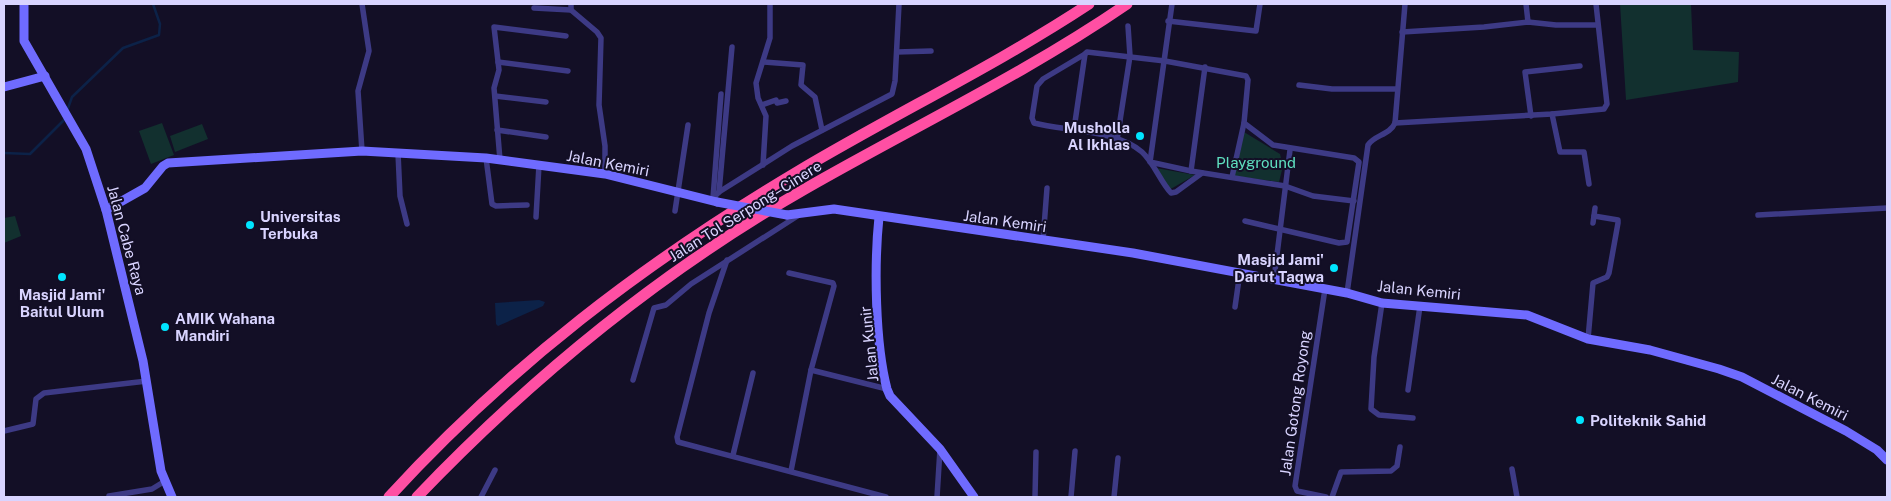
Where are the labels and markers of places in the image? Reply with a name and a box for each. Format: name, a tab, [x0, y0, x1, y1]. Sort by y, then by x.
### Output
place label: Musholla Al Ikhlas	[1064, 119, 1130, 153]
marker: Musholla Al Ikhlas	[1134, 130, 1146, 142]
place label: Universitas Terbuka	[260, 208, 341, 242]
marker: Universitas Terbuka	[244, 219, 256, 231]
place label: Masjid Jami' Darut Taqwa	[1234, 251, 1324, 285]
marker: Masjid Jami' Darut Taqwa	[1328, 262, 1340, 274]
marker: Masjid Jami' Baitul Ulum	[56, 271, 68, 283]
place label: Masjid Jami' Baitul Ulum	[19, 286, 105, 320]
place label: AMIK Wahana Mandiri	[175, 310, 275, 344]
marker: AMIK Wahana Mandiri	[159, 321, 171, 333]
place label: Politeknik Sahid	[1590, 412, 1706, 429]
marker: Politeknik Sahid	[1574, 414, 1586, 426]

